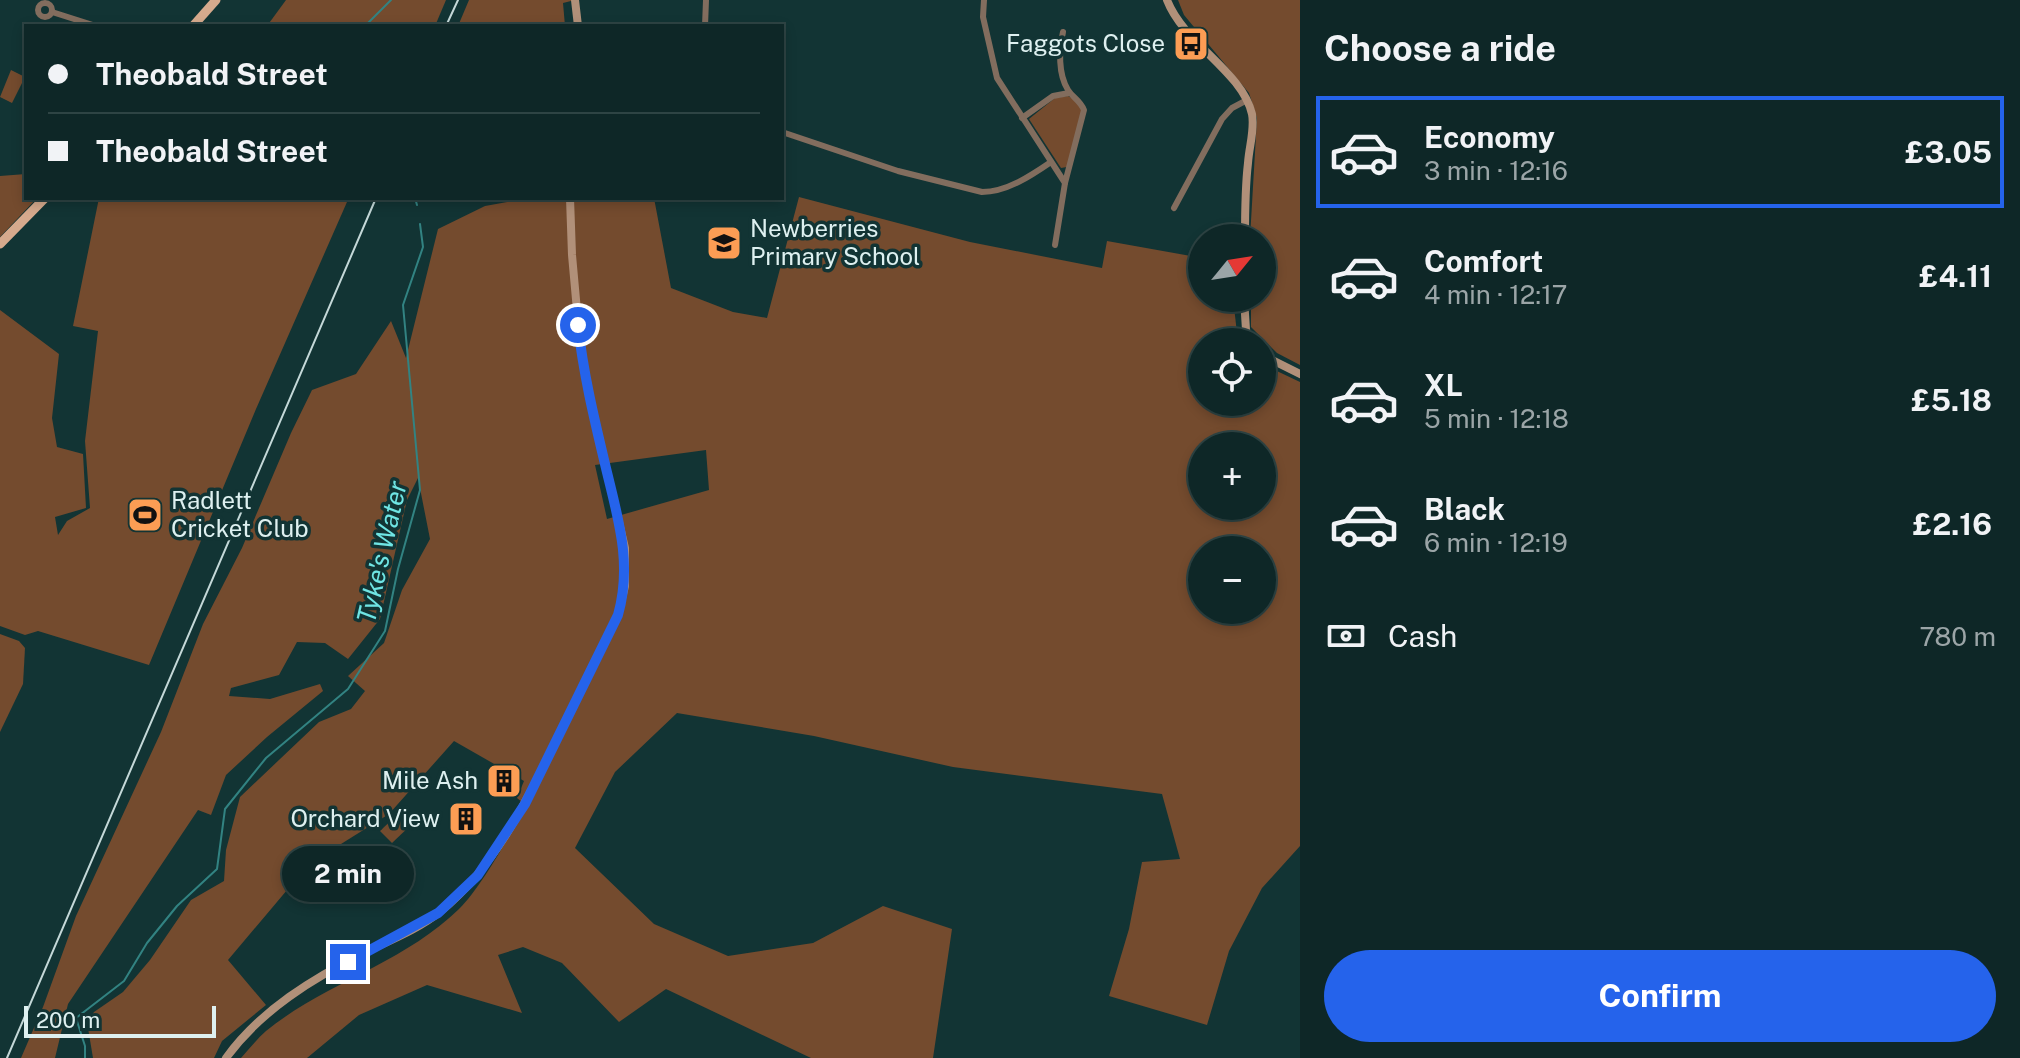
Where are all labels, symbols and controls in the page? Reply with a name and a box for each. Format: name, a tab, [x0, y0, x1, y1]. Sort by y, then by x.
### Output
bus stop icon: Faggots Close	[1172, 25, 1210, 63]
text: Choose a ride	[1324, 27, 1556, 69]
place label: Faggots Close	[1006, 29, 1165, 57]
text: Theobald Street	[96, 56, 328, 92]
icon: car	[1328, 116, 1400, 188]
text: Economy	[1424, 119, 1555, 155]
text: Theobald Street	[96, 133, 328, 169]
text: £3.05	[1905, 134, 1992, 170]
text: 3 min · 12:16	[1424, 155, 1568, 186]
place label: Newberries Primary School	[750, 214, 920, 270]
school or university icon: Newberries Primary School	[705, 224, 743, 262]
north arrow	[1188, 224, 1276, 312]
map controls	[1188, 224, 1276, 624]
icon: car	[1328, 240, 1400, 312]
text: Comfort	[1424, 243, 1543, 279]
text: £4.11	[1919, 258, 1992, 294]
text: 4 min · 12:17	[1424, 279, 1567, 310]
route start	[560, 307, 596, 343]
button: locate	[1188, 328, 1276, 416]
icon: car	[1328, 364, 1400, 436]
text: XL	[1424, 367, 1463, 403]
text: £5.18	[1911, 382, 1992, 418]
text: 5 min · 12:18	[1424, 403, 1569, 434]
button: +	[1188, 432, 1276, 520]
water label: Tyke's Water	[350, 478, 413, 626]
place label: Radlett Cricket Club	[171, 486, 309, 542]
icon: car	[1328, 488, 1400, 560]
text: Black	[1424, 491, 1505, 527]
sports icon: Radlett Cricket Club	[126, 496, 164, 534]
text: £2.16	[1913, 506, 1992, 542]
text: 6 min · 12:19	[1424, 527, 1568, 558]
button: −	[1188, 536, 1276, 624]
icon: cash	[1324, 614, 1368, 658]
text: Cash	[1388, 618, 1457, 654]
text: 780 m	[1920, 621, 1996, 652]
building icon: Mile Ash	[485, 762, 523, 800]
place label: Mile Ash	[382, 766, 478, 794]
building icon: Orchard View	[447, 800, 485, 838]
place label: Orchard View	[290, 804, 440, 832]
callout: 2 min	[282, 846, 414, 902]
text: 2 min	[314, 858, 382, 889]
route end	[330, 944, 366, 980]
button: Confirm	[1324, 950, 1996, 1042]
scale bar	[24, 1002, 216, 1038]
text: 200 m	[36, 1007, 100, 1033]

